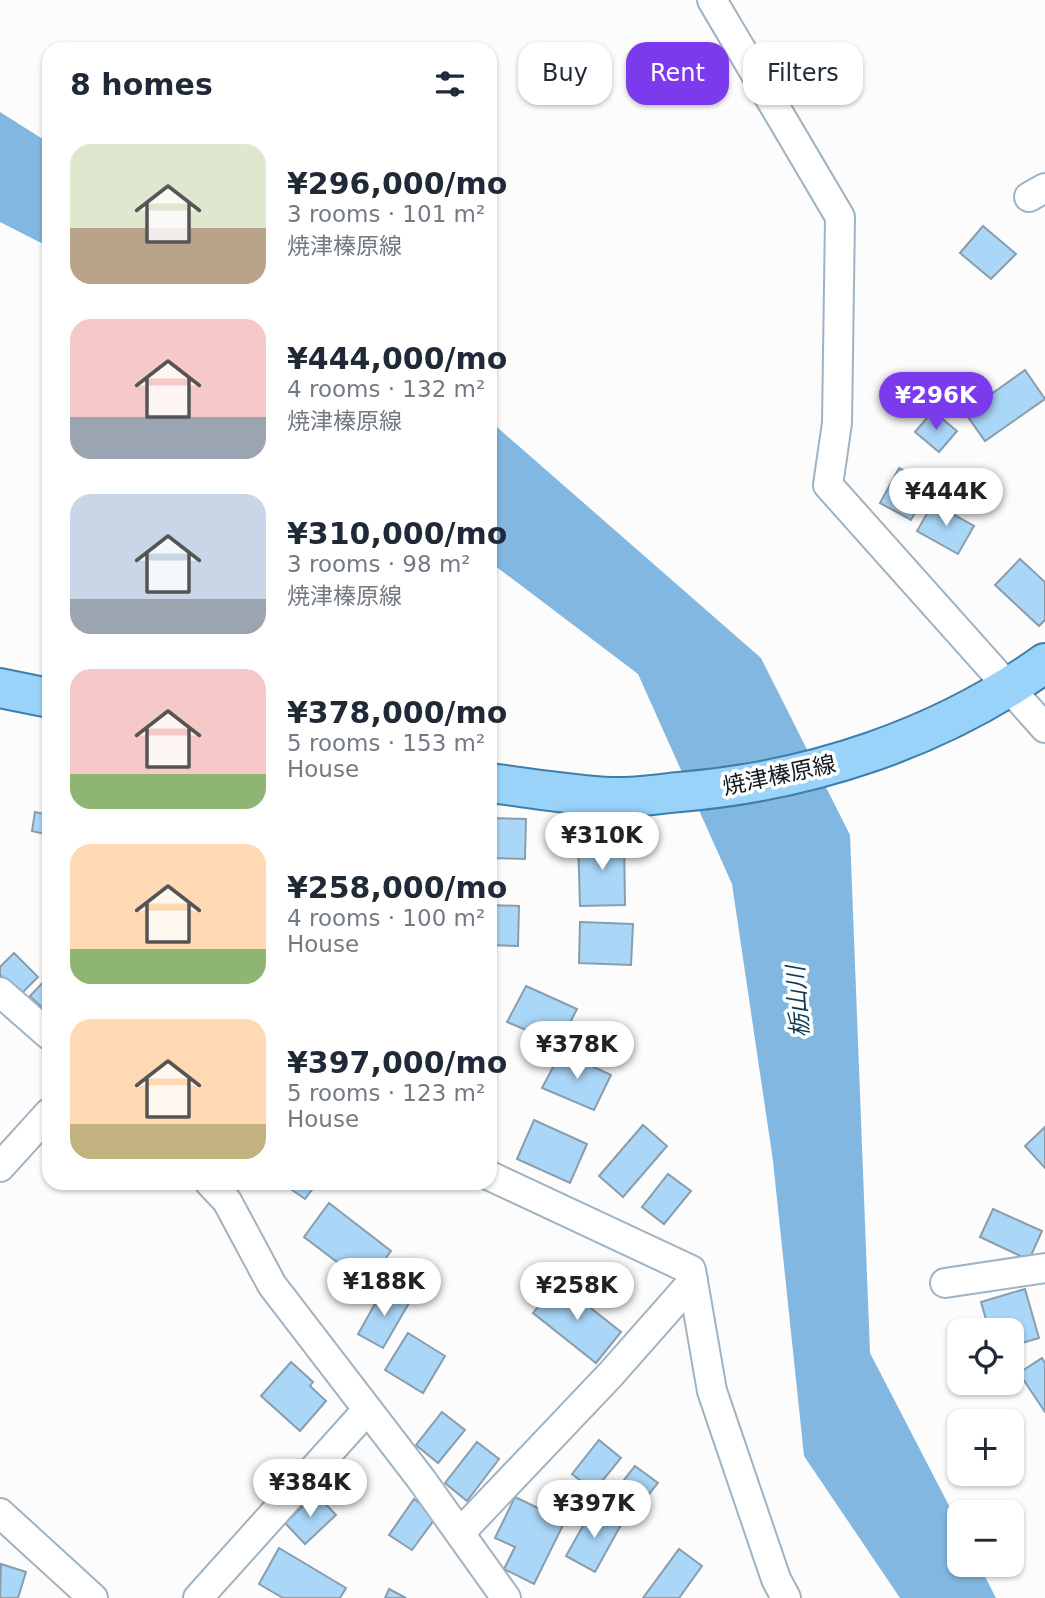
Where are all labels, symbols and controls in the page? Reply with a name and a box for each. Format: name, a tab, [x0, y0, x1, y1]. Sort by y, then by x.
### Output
chip: Buy	[518, 42, 612, 105]
chip: Rent	[626, 42, 729, 105]
chip: Filters	[743, 42, 863, 105]
icon: filters	[431, 65, 469, 103]
text: 8 homes	[70, 67, 213, 102]
text: ¥296,000/mo	[287, 166, 507, 201]
icon: home	[126, 172, 210, 256]
text: 3 rooms · 101 m²	[287, 201, 485, 227]
text: 焼津榛原線	[287, 233, 402, 259]
text: ¥444,000/mo	[287, 341, 507, 376]
icon: home	[126, 347, 210, 431]
pin: ¥296K	[887, 372, 985, 432]
text: 4 rooms · 132 m²	[287, 376, 485, 402]
text: ¥296K	[895, 382, 977, 408]
text: 焼津榛原線	[287, 408, 402, 434]
pin: ¥444K	[897, 468, 995, 528]
text: ¥444K	[905, 478, 987, 504]
text: ¥310,000/mo	[287, 516, 507, 551]
icon: home	[126, 522, 210, 606]
text: 3 rooms · 98 m²	[287, 551, 471, 577]
text: 焼津榛原線	[287, 583, 402, 609]
text: ¥378,000/mo	[287, 695, 507, 730]
icon: home	[126, 697, 210, 781]
text: 5 rooms · 153 m²	[287, 730, 485, 756]
street label: 焼津榛原線	[720, 750, 838, 800]
text: House	[287, 756, 359, 782]
pin: ¥310K	[553, 812, 651, 872]
text: ¥310K	[561, 822, 643, 848]
text: ¥258,000/mo	[287, 870, 507, 905]
icon: home	[126, 872, 210, 956]
text: 4 rooms · 100 m²	[287, 905, 485, 931]
text: House	[287, 931, 359, 957]
water label: 栃山川	[781, 962, 814, 1039]
pin: ¥378K	[528, 1021, 626, 1081]
text: ¥378K	[536, 1031, 618, 1057]
text: ¥397,000/mo	[287, 1045, 507, 1080]
icon: home	[126, 1047, 210, 1131]
text: 5 rooms · 123 m²	[287, 1080, 485, 1106]
text: House	[287, 1106, 359, 1132]
pin: ¥188K	[335, 1258, 433, 1318]
pin: ¥258K	[528, 1262, 626, 1322]
text: ¥188K	[343, 1268, 425, 1294]
text: ¥258K	[536, 1272, 618, 1298]
map controls	[947, 1318, 1024, 1577]
button: locate	[947, 1318, 1024, 1395]
button: +	[947, 1409, 1024, 1486]
pin: ¥384K	[261, 1460, 359, 1519]
text: ¥384K	[269, 1469, 351, 1495]
pin: ¥397K	[545, 1480, 643, 1540]
text: ¥397K	[553, 1490, 635, 1516]
button: −	[947, 1500, 1024, 1577]

